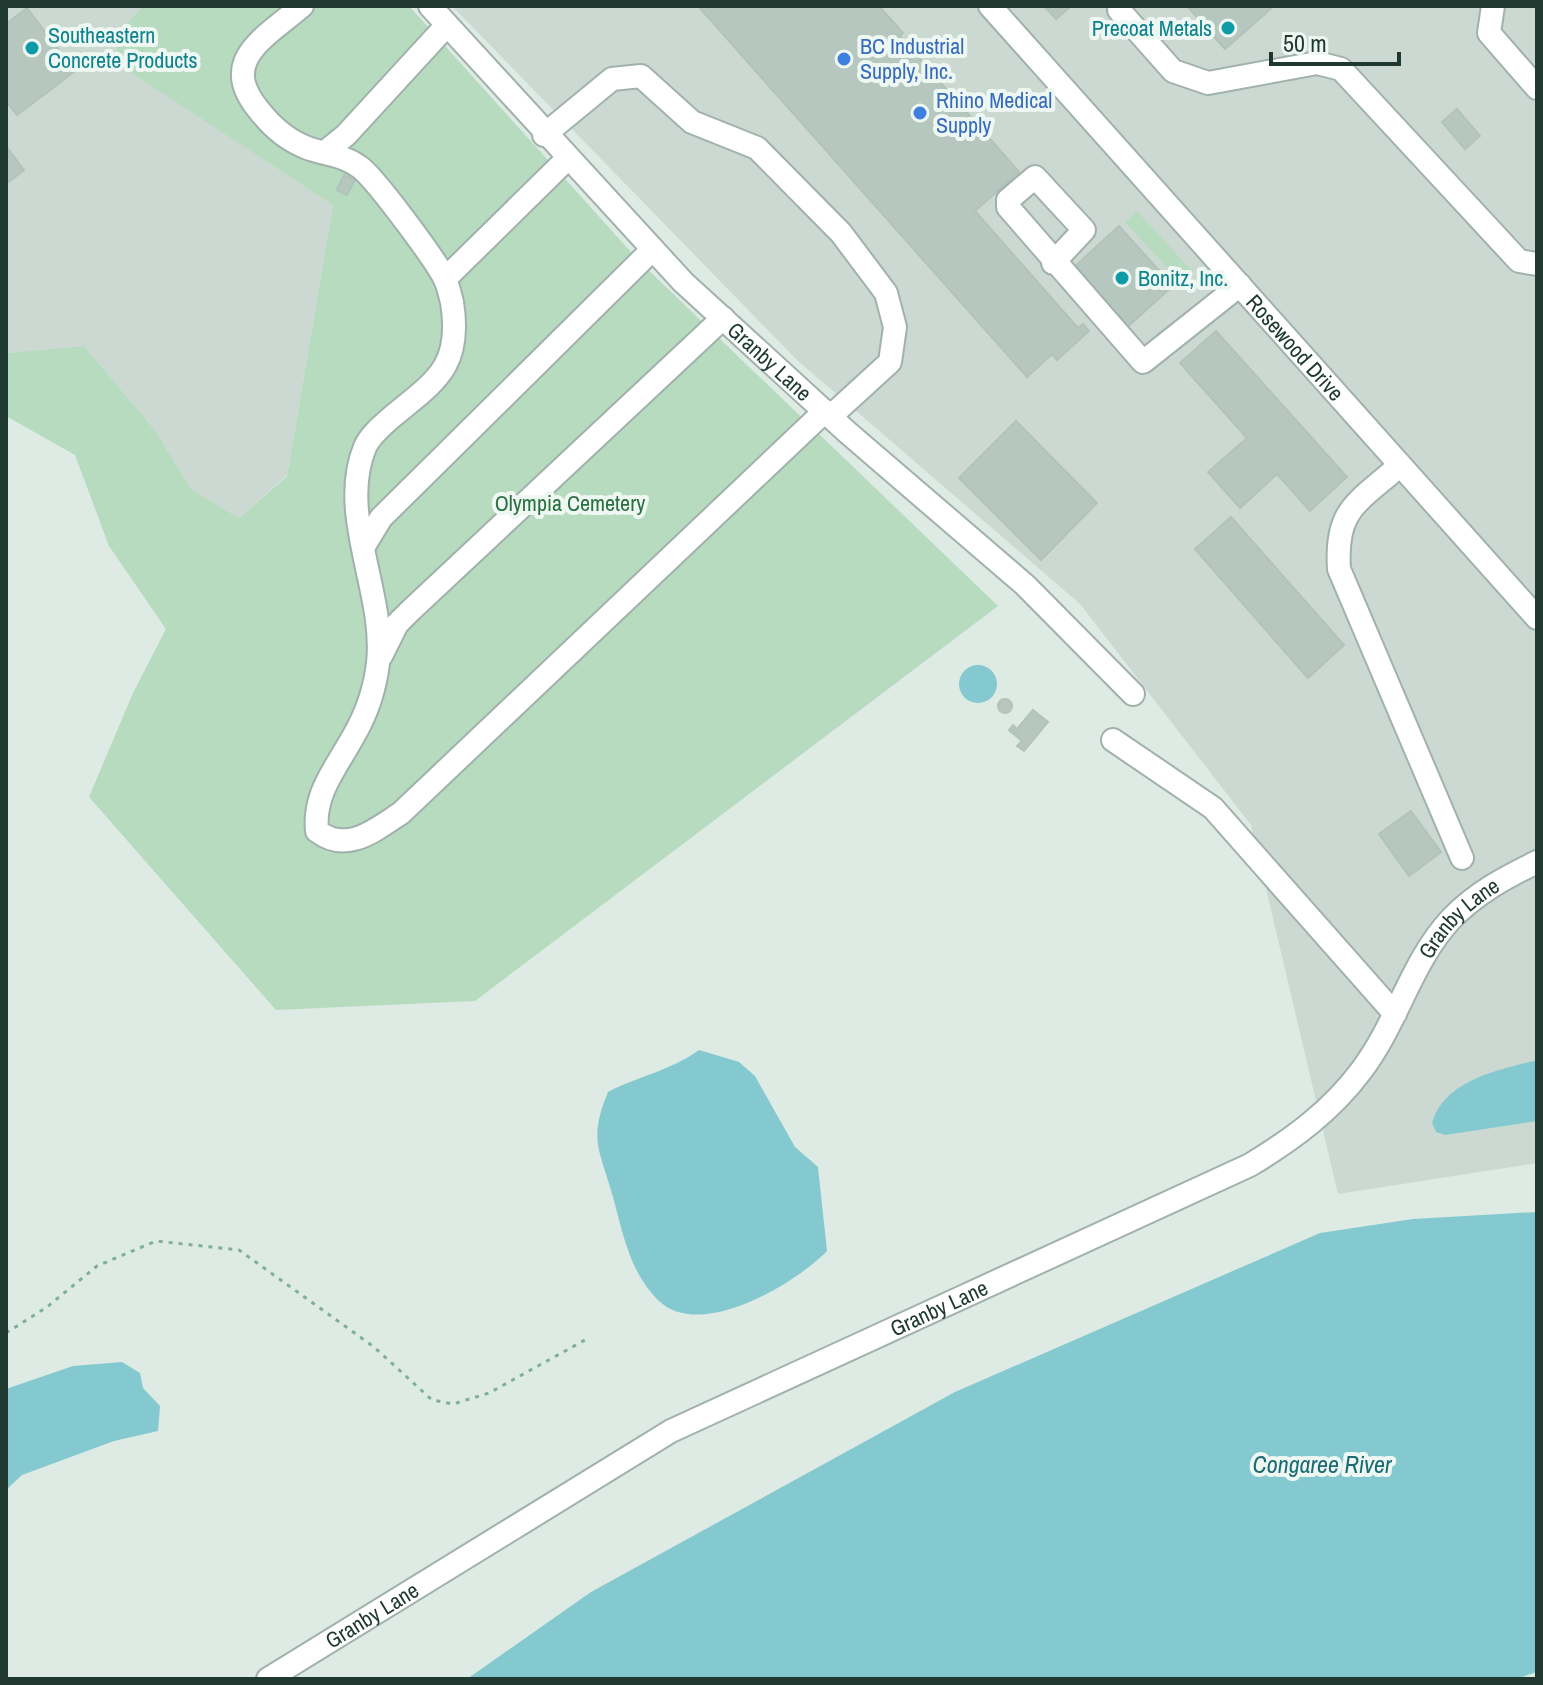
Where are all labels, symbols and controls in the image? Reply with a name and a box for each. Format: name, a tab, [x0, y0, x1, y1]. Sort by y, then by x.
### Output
place label: Precoat Metals	[1092, 13, 1212, 43]
scale bar	[1271, 16, 1399, 66]
marker: Precoat Metals	[1219, 19, 1237, 37]
place label: Southeastern Concrete Products	[48, 20, 197, 75]
text: 50 m	[1283, 27, 1327, 59]
place label: BC Industrial Supply, Inc.	[860, 31, 964, 86]
marker: Southeastern Concrete Products	[23, 39, 41, 57]
marker: BC Industrial Supply, Inc.	[835, 50, 853, 68]
place label: Rhino Medical Supply	[936, 85, 1052, 140]
marker: Rhino Medical Supply	[911, 104, 929, 122]
place label: Bonitz, Inc.	[1138, 263, 1228, 293]
marker: Bonitz, Inc.	[1113, 269, 1131, 287]
street label: Rosewood Drive	[1240, 288, 1351, 407]
street label: Granby Lane	[721, 315, 818, 408]
park label: Olympia Cemetery	[495, 488, 645, 518]
street label: Granby Lane	[1411, 870, 1505, 964]
street label: Granby Lane	[885, 1272, 993, 1343]
water label: Congaree River	[1253, 1448, 1393, 1480]
street label: Granby Lane	[320, 1575, 424, 1655]

